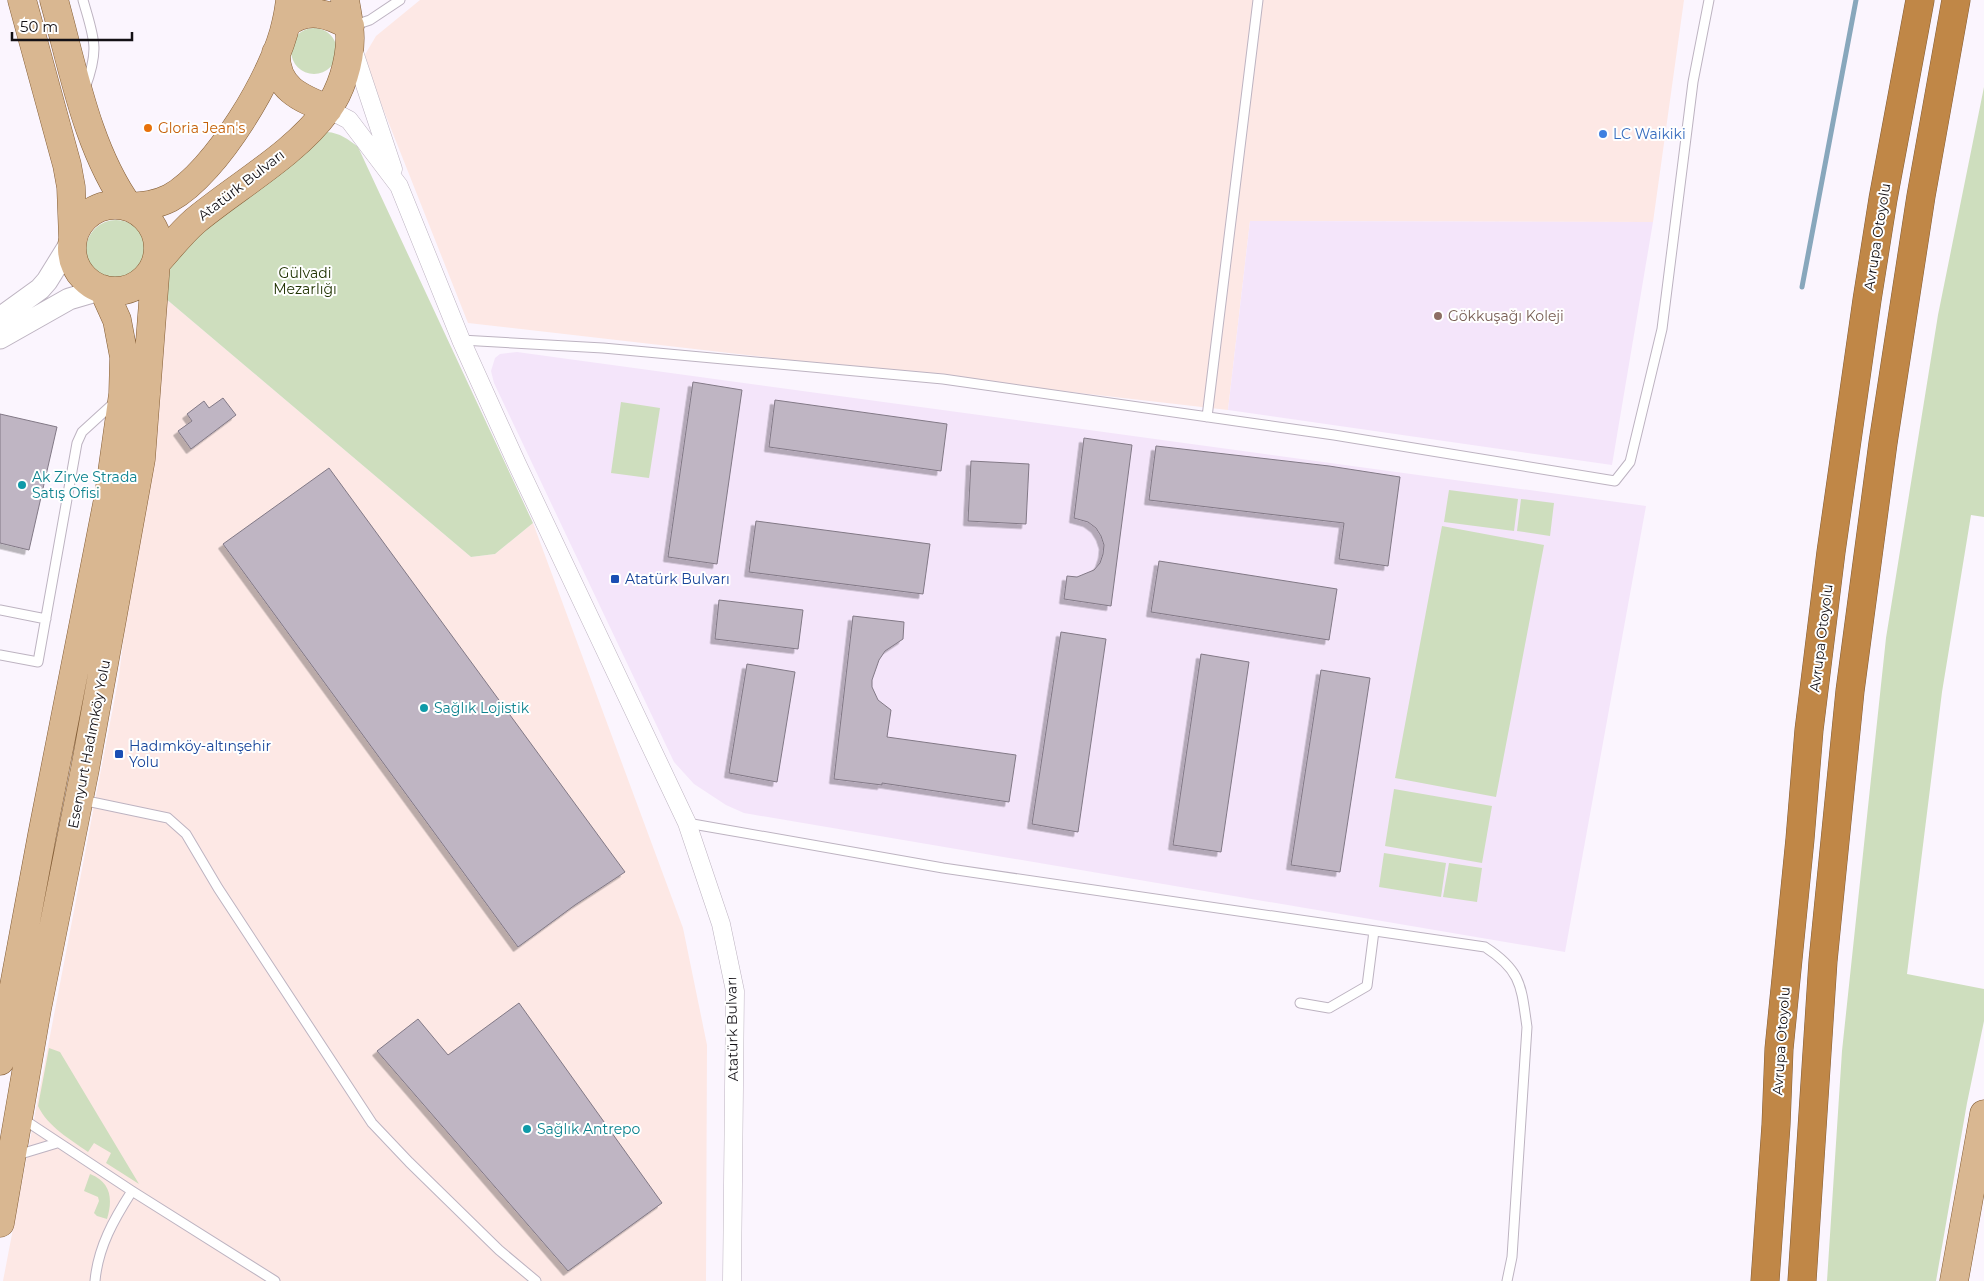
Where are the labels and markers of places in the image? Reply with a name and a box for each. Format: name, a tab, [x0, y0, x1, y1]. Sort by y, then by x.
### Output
place label: Gloria Jean's	[158, 119, 245, 137]
marker: Gloria Jean's	[142, 122, 154, 134]
place label: LC Waikiki	[1613, 125, 1686, 143]
marker: LC Waikiki	[1597, 128, 1609, 140]
place label: Gökkuşağı Koleji	[1448, 307, 1564, 325]
marker: Gökkuşağı Koleji	[1432, 310, 1444, 322]
place label: Ak Zirve Strada Satış Ofisi	[32, 468, 138, 502]
marker: Ak Zirve Strada Satış Ofisi	[16, 479, 28, 491]
place label: Atatürk Bulvarı	[625, 570, 730, 588]
marker: Atatürk Bulvarı	[609, 573, 621, 585]
place label: Sağlık Lojistik	[434, 699, 530, 717]
marker: Sağlık Lojistik	[418, 702, 430, 714]
place label: Hadımköy-altınşehir Yolu	[129, 737, 272, 771]
marker: Hadımköy-altınşehir Yolu	[113, 748, 125, 760]
place label: Sağlık Antrepo	[537, 1120, 641, 1138]
marker: Sağlık Antrepo	[521, 1123, 533, 1135]

